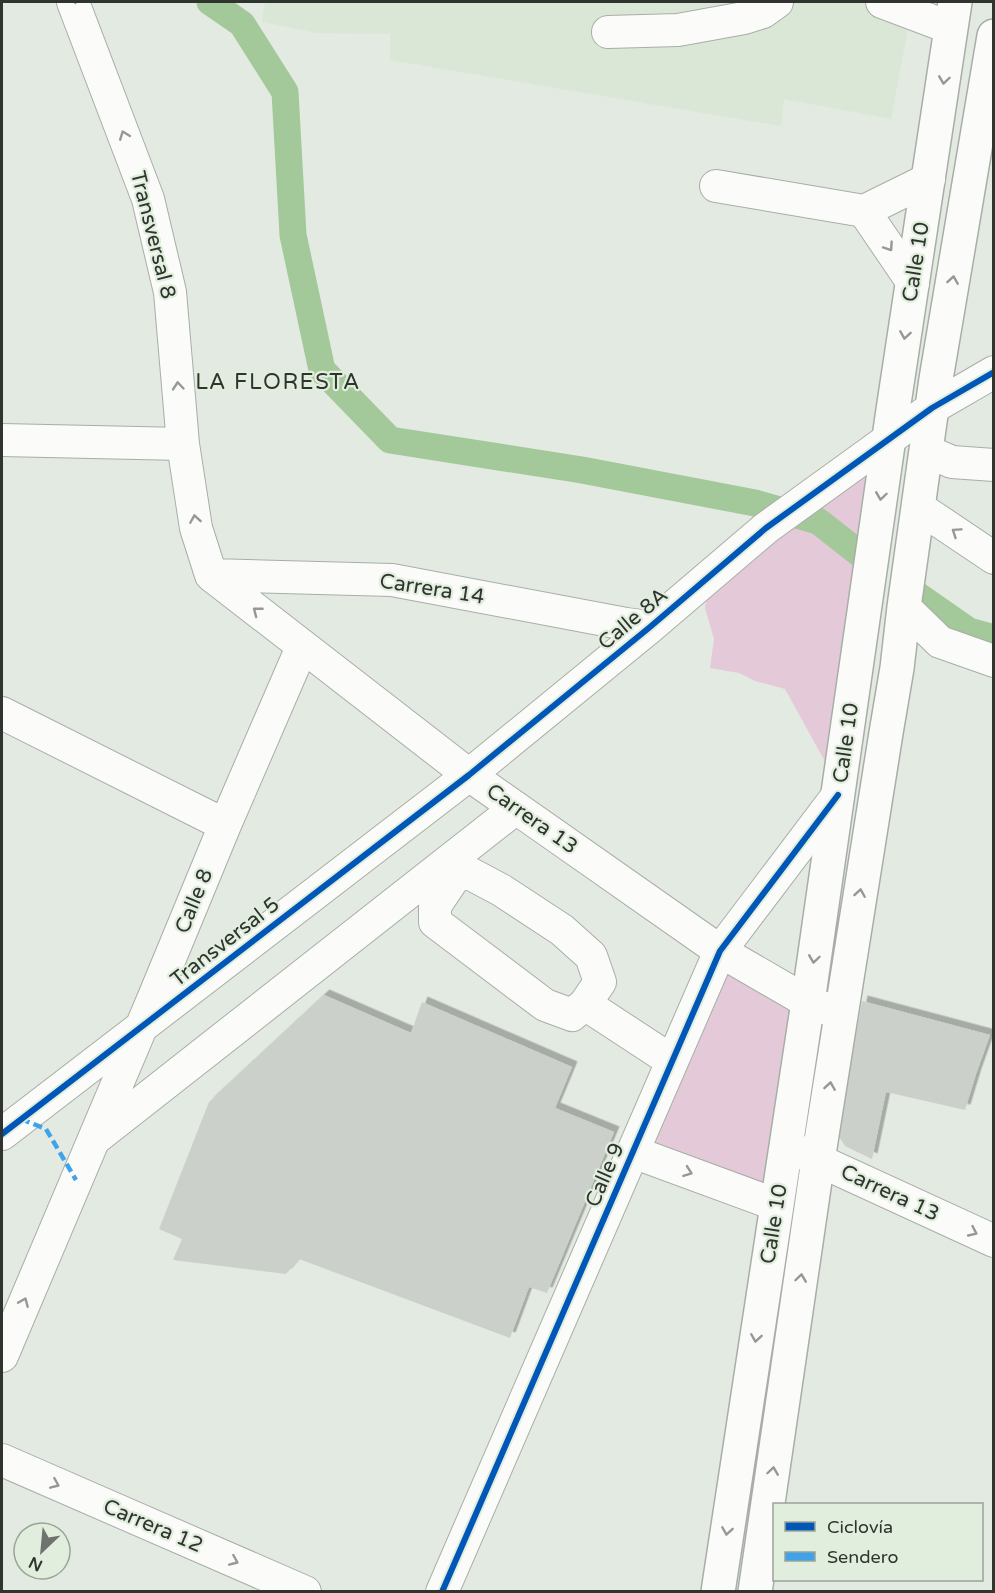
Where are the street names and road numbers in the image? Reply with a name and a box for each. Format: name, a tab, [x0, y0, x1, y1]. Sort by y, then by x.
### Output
street label: Transversal 8	[125, 168, 181, 302]
street label: Calle 10	[897, 220, 935, 304]
street label: Carrera 14	[378, 568, 486, 610]
street label: Calle 8A	[593, 583, 673, 655]
street label: Calle 10	[828, 701, 864, 785]
street label: Carrera 13	[482, 778, 582, 860]
street label: Calle 8	[170, 865, 218, 937]
street label: Transversal 5	[166, 892, 284, 992]
street label: Calle 9	[580, 1139, 630, 1211]
street label: Carrera 13	[837, 1159, 943, 1227]
street label: Calle 10	[755, 1182, 793, 1266]
street label: Carrera 12	[99, 1494, 207, 1558]

